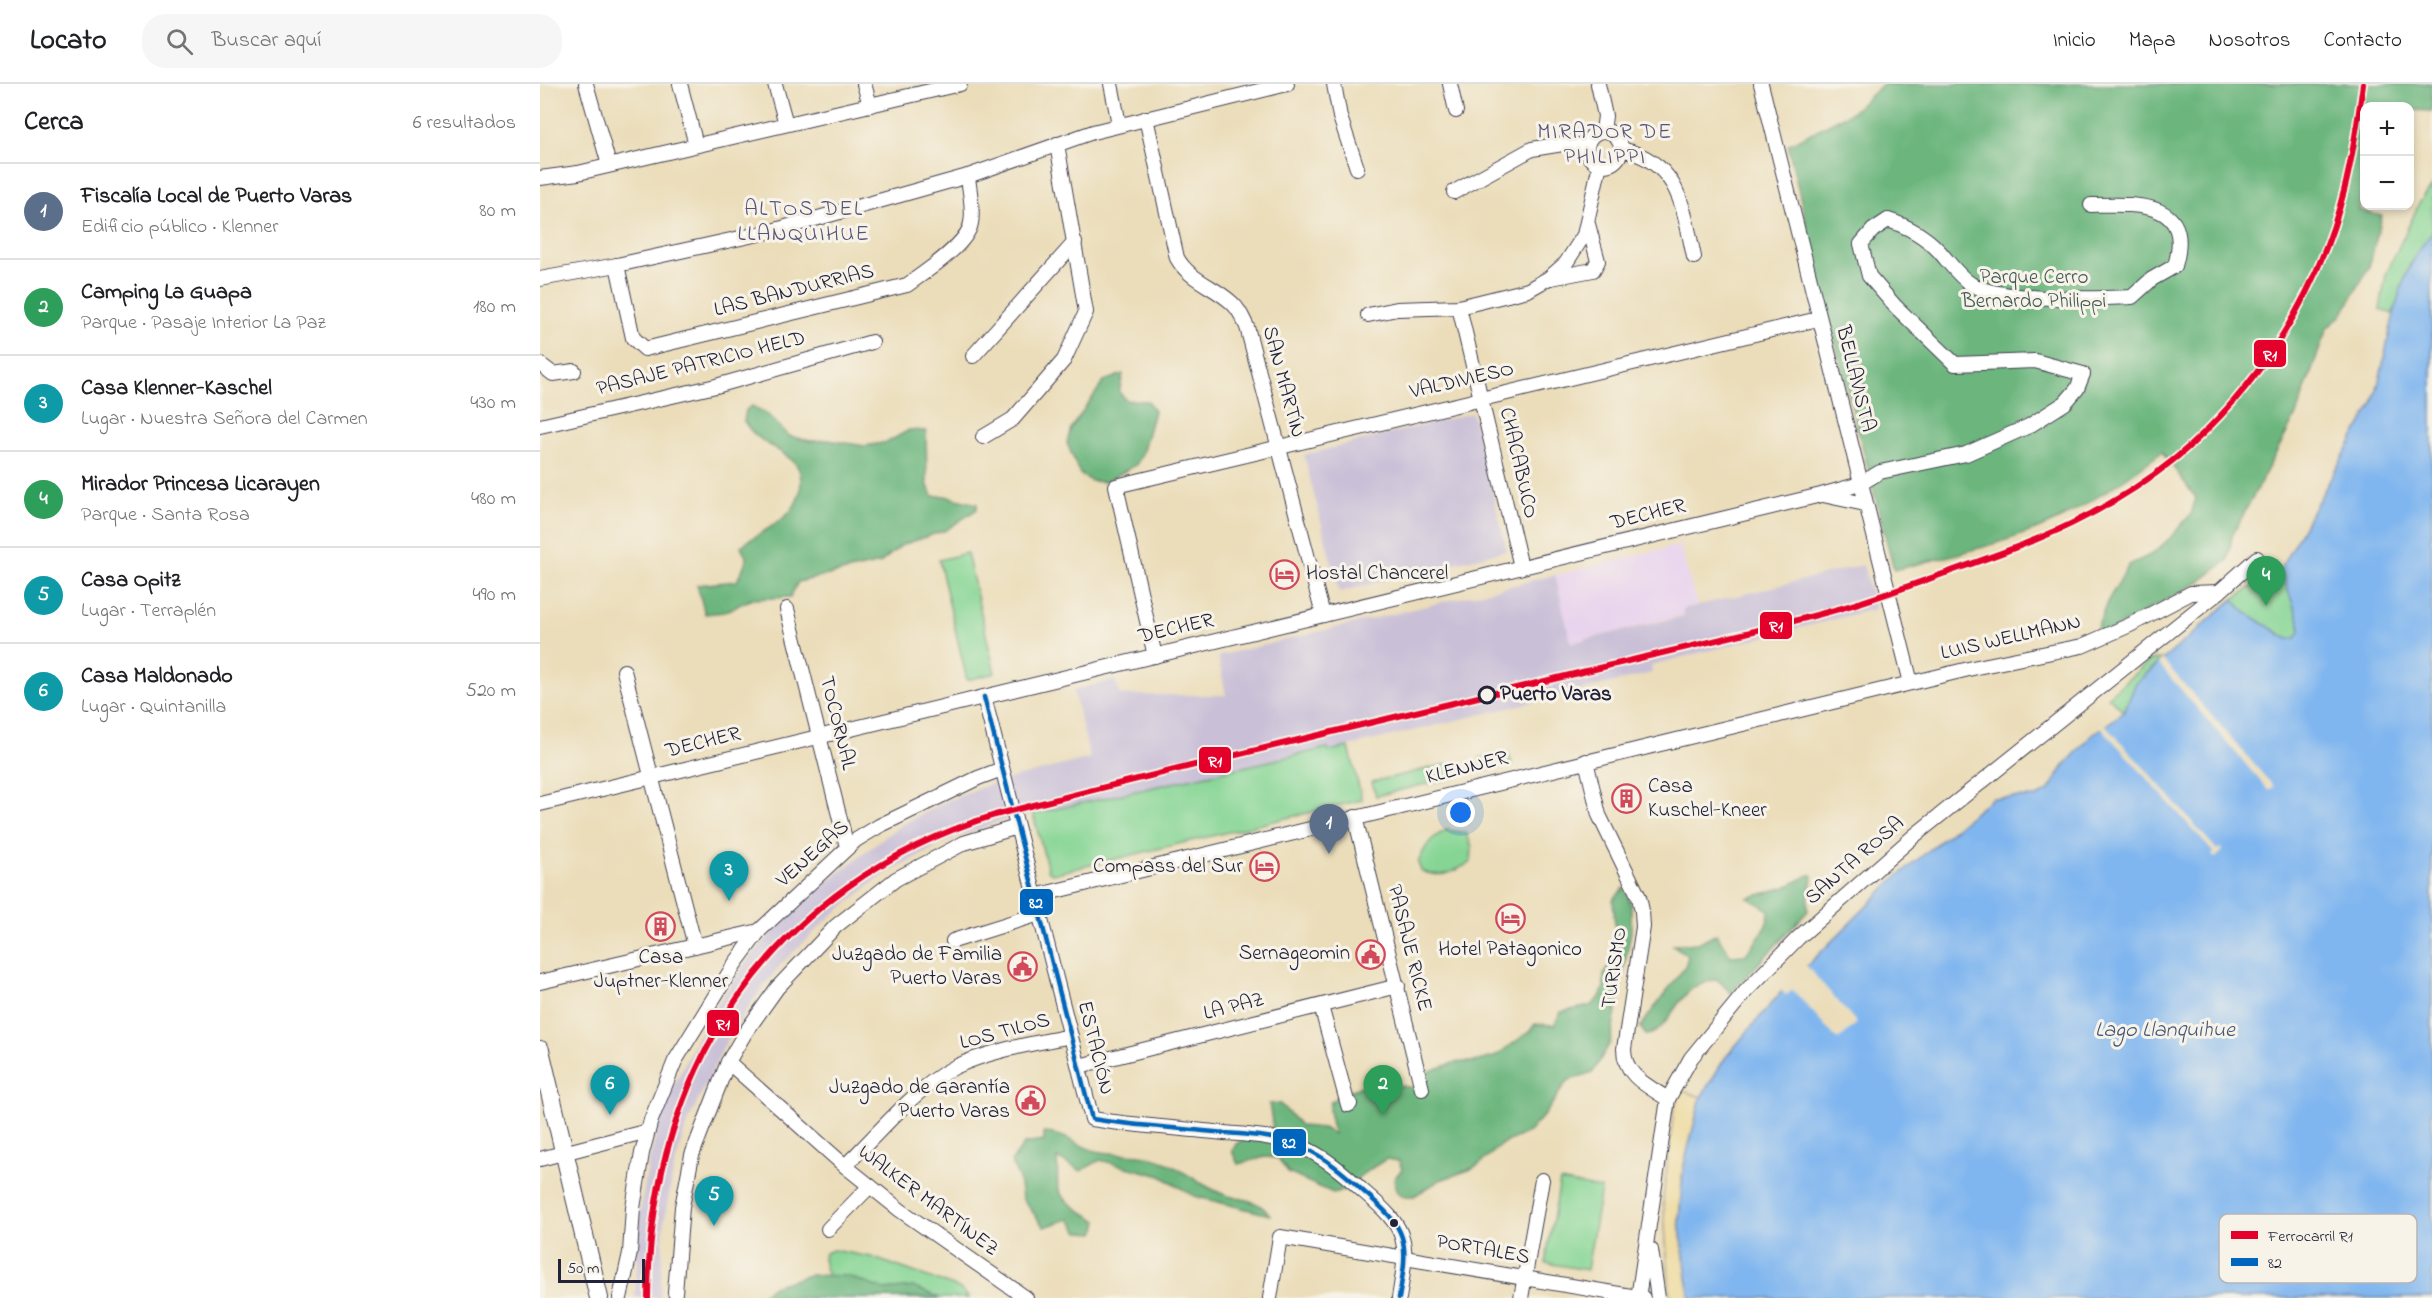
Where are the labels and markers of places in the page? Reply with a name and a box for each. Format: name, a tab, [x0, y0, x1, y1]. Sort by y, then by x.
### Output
pin: 4	[2246, 556, 2286, 606]
hotel icon: Hostal Chancerel	[1269, 558, 1301, 590]
place label: Hostal Chancerel	[1306, 559, 1448, 589]
place label: Puerto Varas	[1500, 680, 1612, 710]
marker: Puerto Varas	[1478, 686, 1496, 704]
place label: Casa Kuschel-Kneer	[1648, 772, 1767, 826]
building icon: Casa Kuschel-Kneer	[1611, 783, 1643, 815]
pin: 1	[1310, 804, 1348, 854]
hotel icon: Compass del Sur	[1248, 851, 1280, 883]
pin: 3	[710, 852, 748, 901]
place label: Compass del Sur	[1093, 852, 1243, 882]
hotel icon: Hotel Patagonico	[1494, 903, 1526, 935]
building icon: Casa Juptner-Klenner	[645, 911, 677, 943]
place label: Hotel Patagonico	[1438, 935, 1582, 967]
public building icon: Sernageomin	[1355, 938, 1387, 970]
place label: Sernageomin	[1239, 939, 1350, 971]
place label: Juzgado de Familia Puerto Varas	[832, 940, 1002, 994]
place label: Casa Juptner-Klenner	[594, 943, 729, 997]
public building icon: Juzgado de Familia Puerto Varas	[1007, 951, 1039, 983]
pin: 6	[590, 1066, 630, 1115]
pin: 2	[1364, 1066, 1402, 1115]
place label: Juzgado de Garantía Puerto Varas	[829, 1073, 1010, 1127]
public building icon: Juzgado de Garantía Puerto Varas	[1015, 1084, 1047, 1116]
pin: 5	[694, 1176, 734, 1226]
unlabelled marker	[1388, 1217, 1400, 1229]

